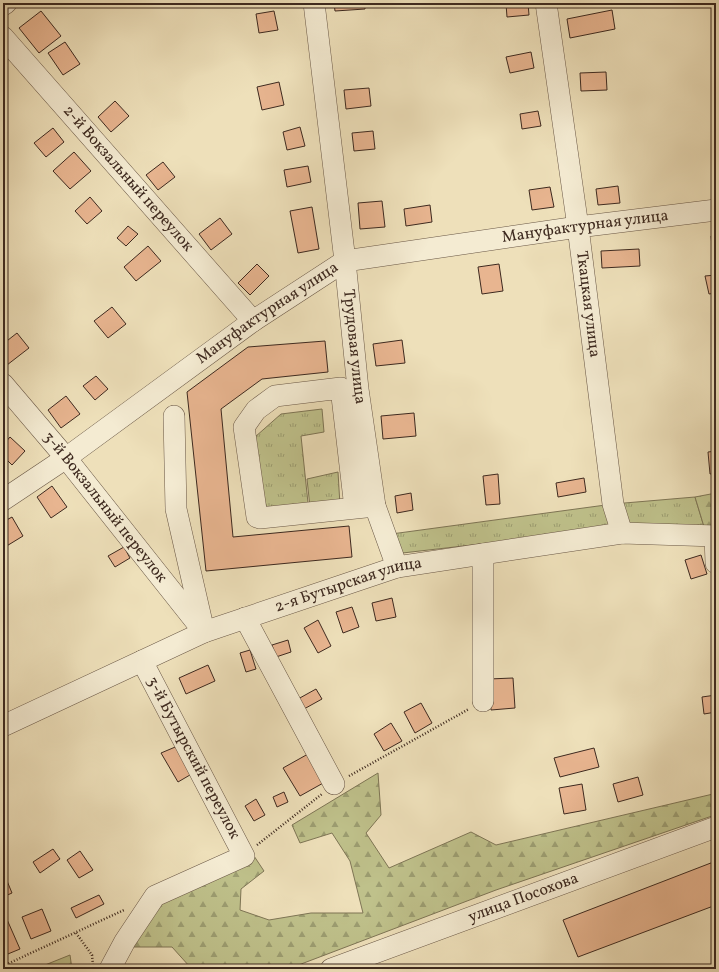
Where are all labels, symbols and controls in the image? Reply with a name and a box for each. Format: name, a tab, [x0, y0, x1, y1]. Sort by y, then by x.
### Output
street label: 2-й Вокзальный переулок	[57, 101, 199, 257]
street label: Мануфактурная улица	[500, 205, 670, 249]
street label: Ткацкая улица	[570, 250, 605, 359]
street label: Мануфактурная улица	[192, 257, 343, 370]
street label: Трудовая улица	[337, 288, 371, 406]
street label: 3-й Вокзальный переулок	[37, 427, 172, 588]
street label: 2-я Бутырская улица	[272, 552, 423, 618]
street label: 3-й Бутырский переулок	[141, 673, 245, 843]
street label: улица Посохова	[465, 868, 582, 928]

